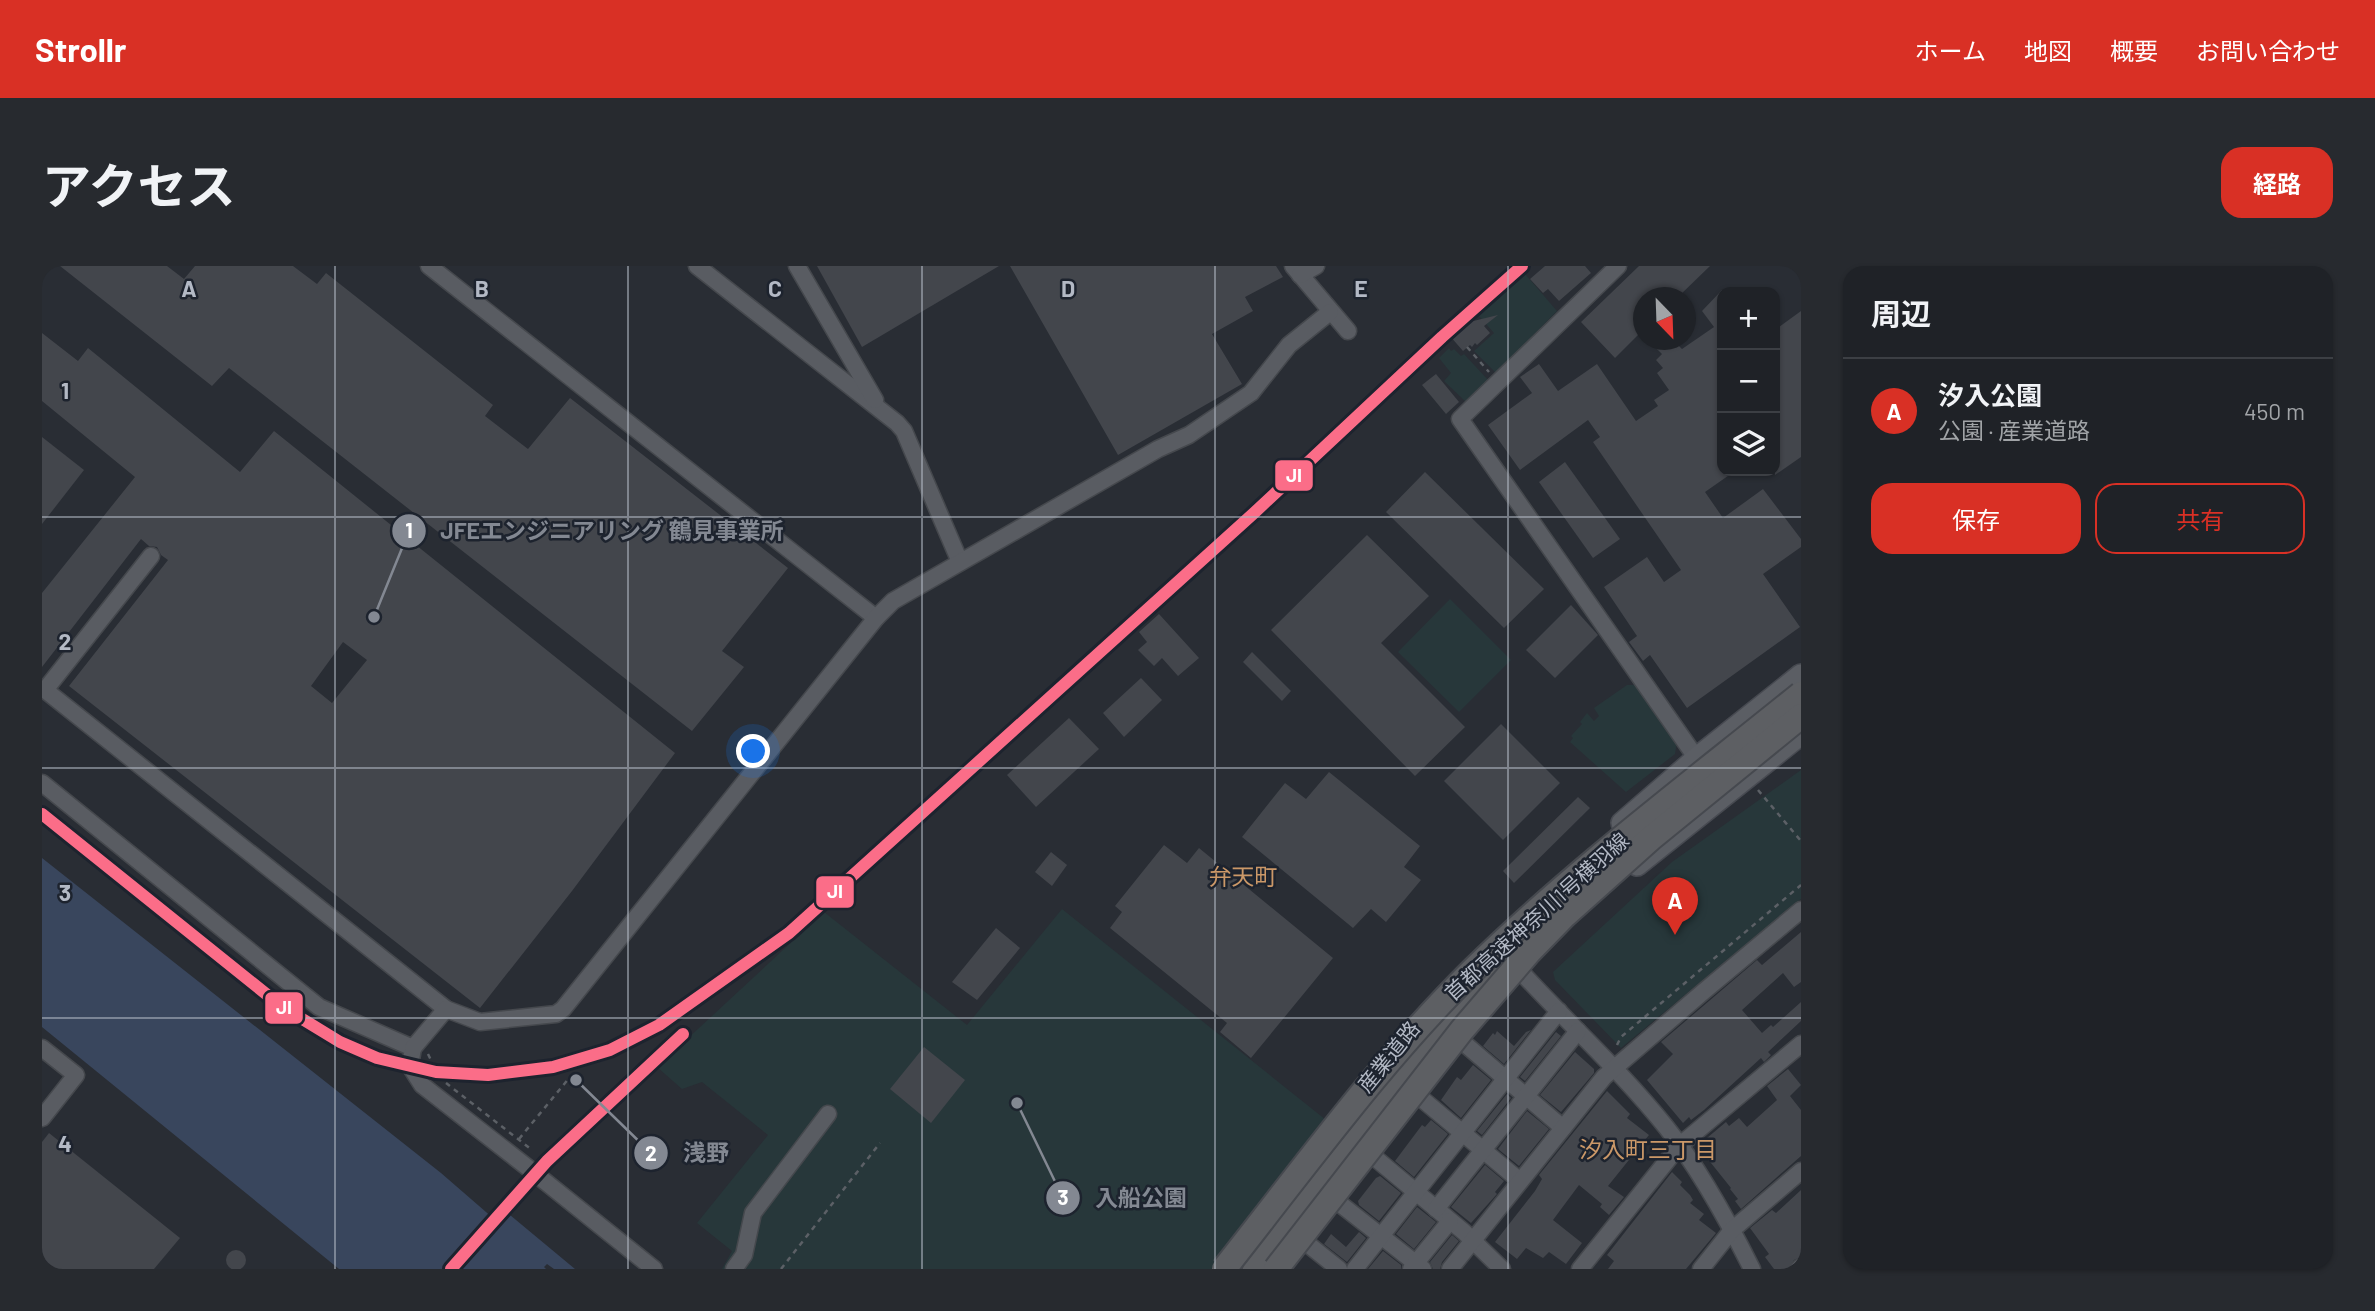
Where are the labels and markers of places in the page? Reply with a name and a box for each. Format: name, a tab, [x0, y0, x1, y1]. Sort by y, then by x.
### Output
callout: JFEエンジニアリング 鶴見事業所	[392, 509, 798, 553]
pin: A	[1652, 877, 1698, 935]
callout: 浅野	[634, 1131, 743, 1175]
callout: 入船公園	[1046, 1176, 1201, 1220]

